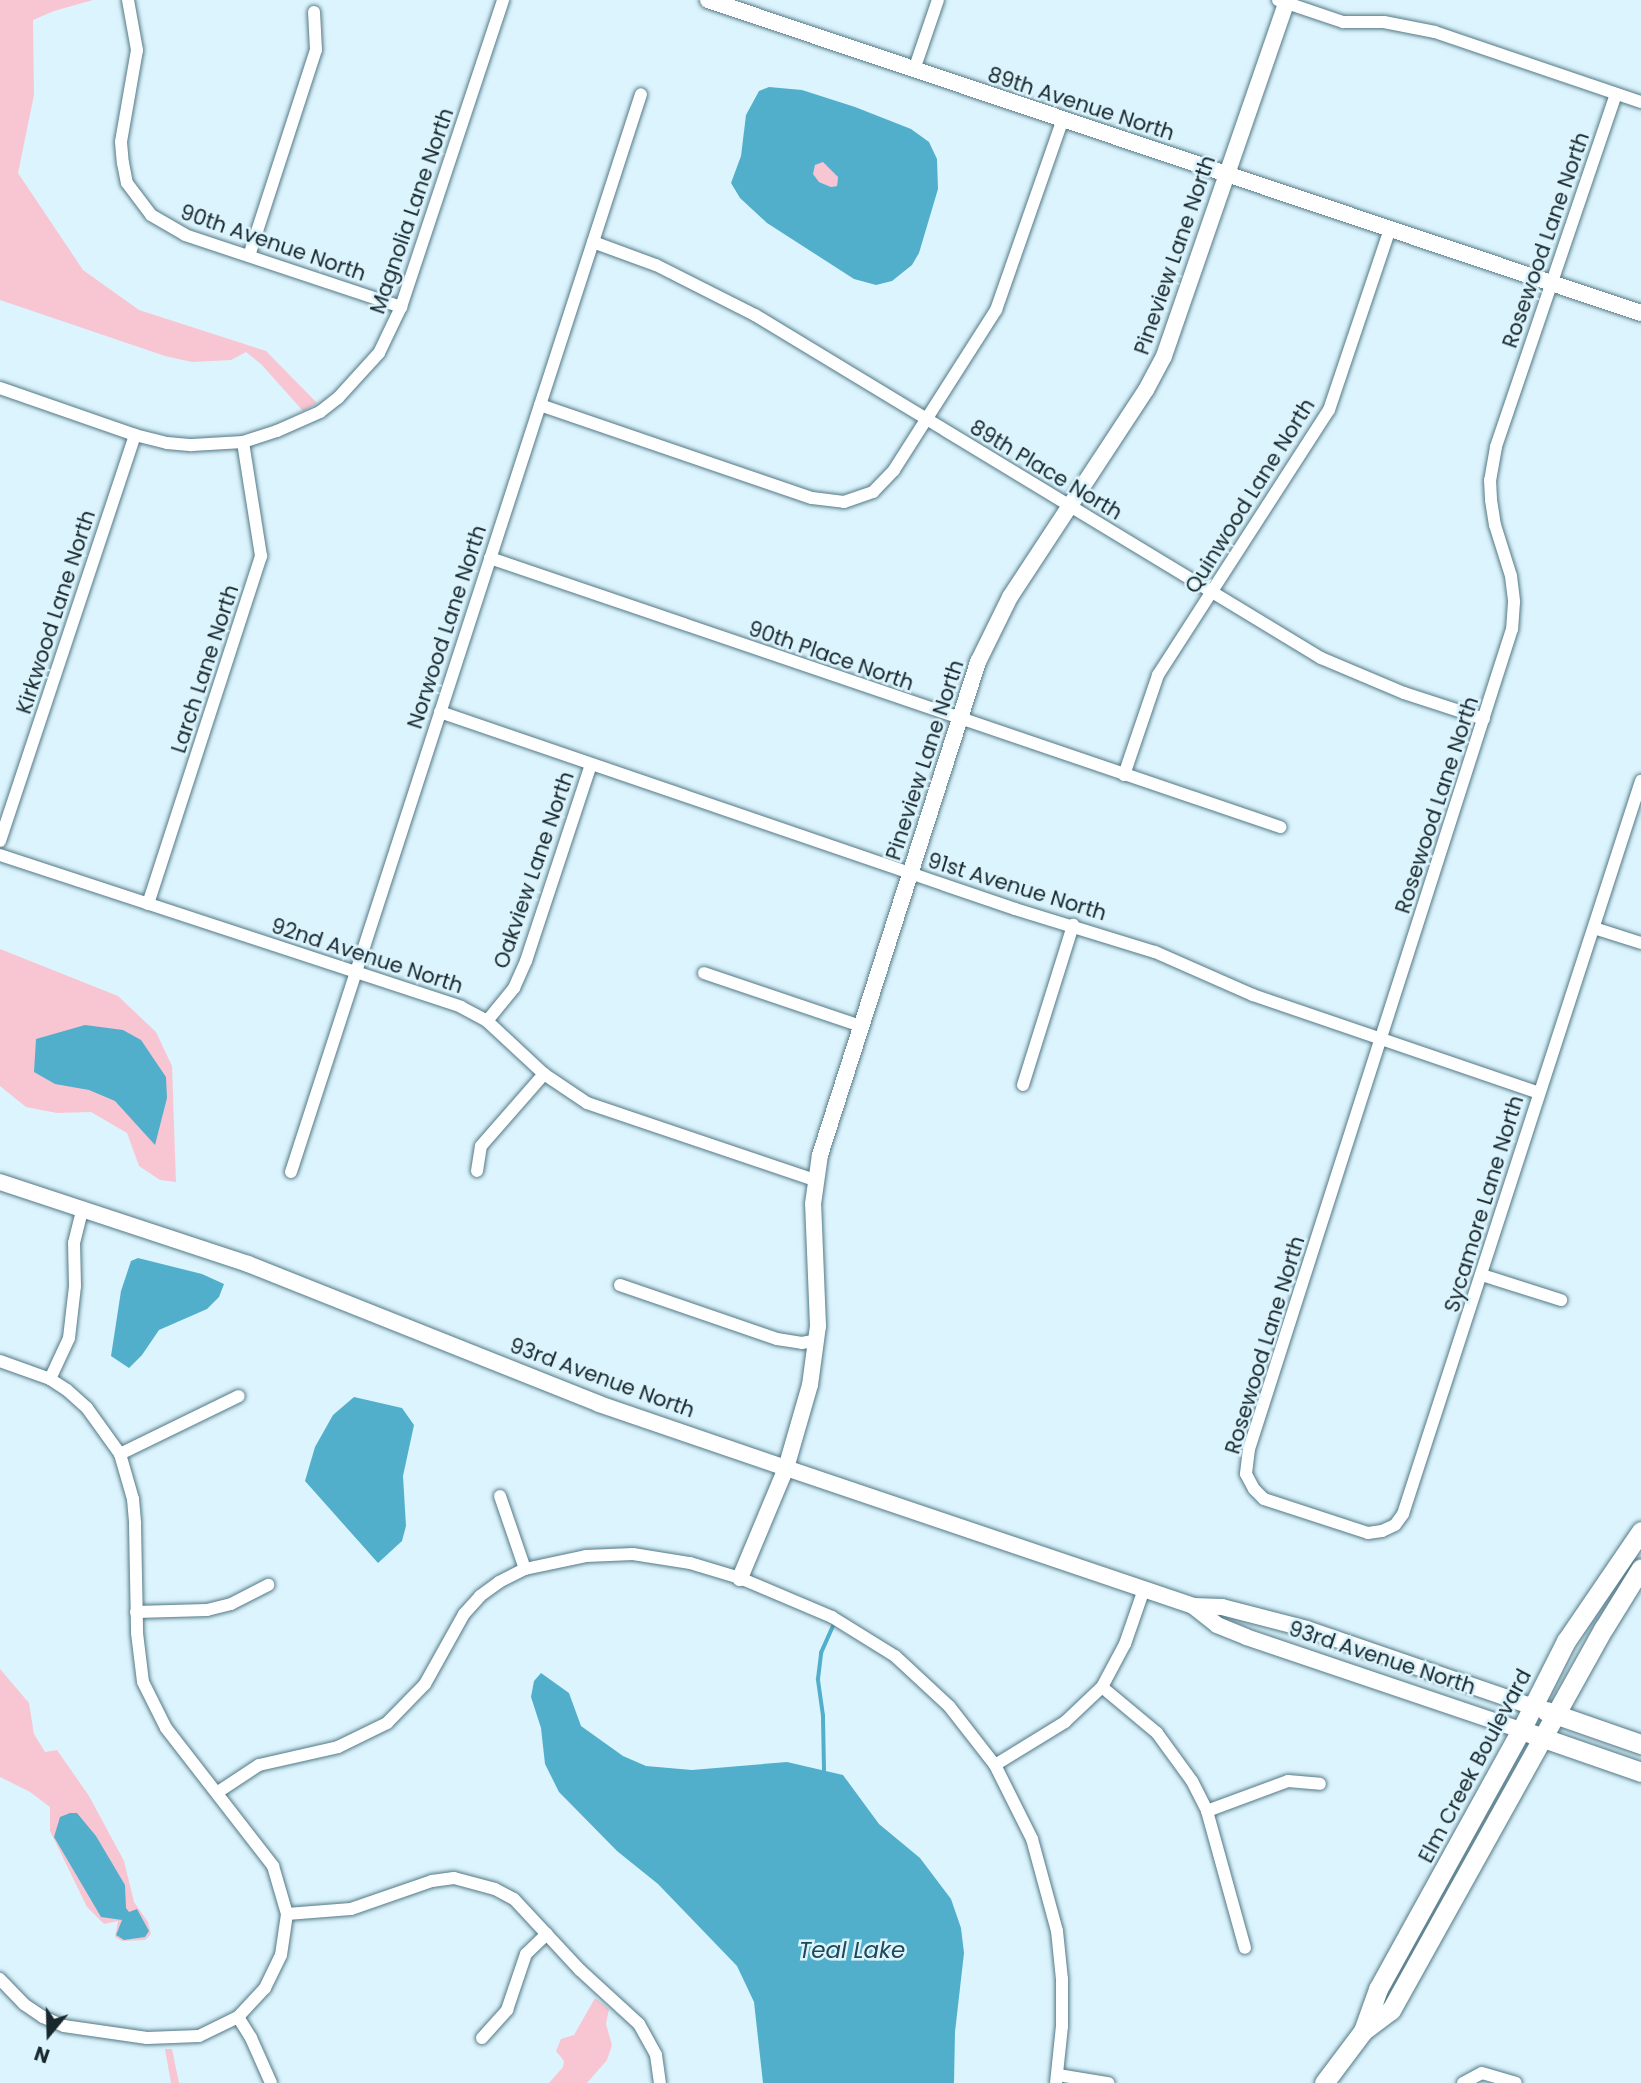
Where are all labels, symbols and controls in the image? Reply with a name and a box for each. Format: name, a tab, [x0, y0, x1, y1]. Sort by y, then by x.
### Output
street label: 89th Avenue North	[984, 62, 1178, 146]
street label: Magnolia Lane North	[365, 105, 459, 317]
street label: Rosewood Lane North	[1497, 129, 1595, 351]
street label: Pineview Lane North	[1129, 152, 1221, 358]
street label: 90th Avenue North	[177, 199, 369, 287]
street label: Quinwood Lane North	[1180, 394, 1320, 598]
street label: 89th Place North	[965, 415, 1127, 525]
street label: Kirkwood Lane North	[11, 507, 101, 717]
street label: Norwood Lane North	[402, 522, 492, 732]
street label: Larch Lane North	[166, 582, 244, 756]
street label: 90th Place North	[745, 616, 917, 696]
street label: Pineview Lane North	[881, 657, 969, 863]
street label: Rosewood Lane North	[1390, 693, 1484, 917]
street label: Oakview Lane North	[488, 768, 580, 972]
street label: 91st Avenue North	[925, 848, 1109, 926]
street label: 92nd Avenue North	[268, 913, 466, 999]
street label: Sycamore Lane North	[1439, 1093, 1529, 1315]
street label: Rosewood Lane North	[1220, 1233, 1310, 1457]
street label: 93rd Avenue North	[506, 1333, 698, 1423]
street label: 93rd Avenue North	[1285, 1616, 1479, 1700]
street label: Elm Creek Boulevard	[1413, 1665, 1537, 1867]
water label: Teal Lake	[799, 1936, 905, 1964]
north arrow	[14, 1999, 84, 2069]
text: N	[31, 2039, 53, 2069]

